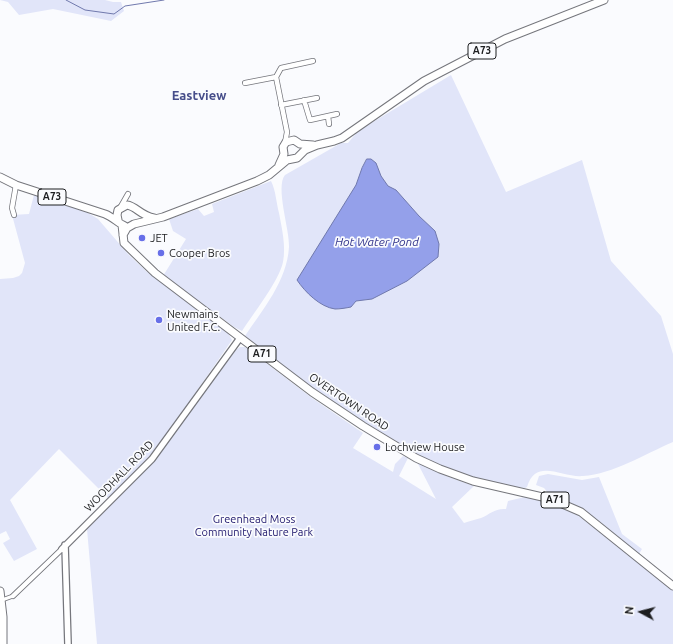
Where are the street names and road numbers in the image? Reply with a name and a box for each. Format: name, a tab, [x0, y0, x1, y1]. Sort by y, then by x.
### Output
road number: A73	[468, 43, 496, 59]
road number: A73	[38, 189, 66, 205]
road number: A71	[248, 346, 276, 362]
street label: OVERTOWN ROAD	[307, 370, 391, 434]
street label: WOODHALL ROAD	[82, 438, 156, 514]
road number: A71	[541, 492, 569, 508]

